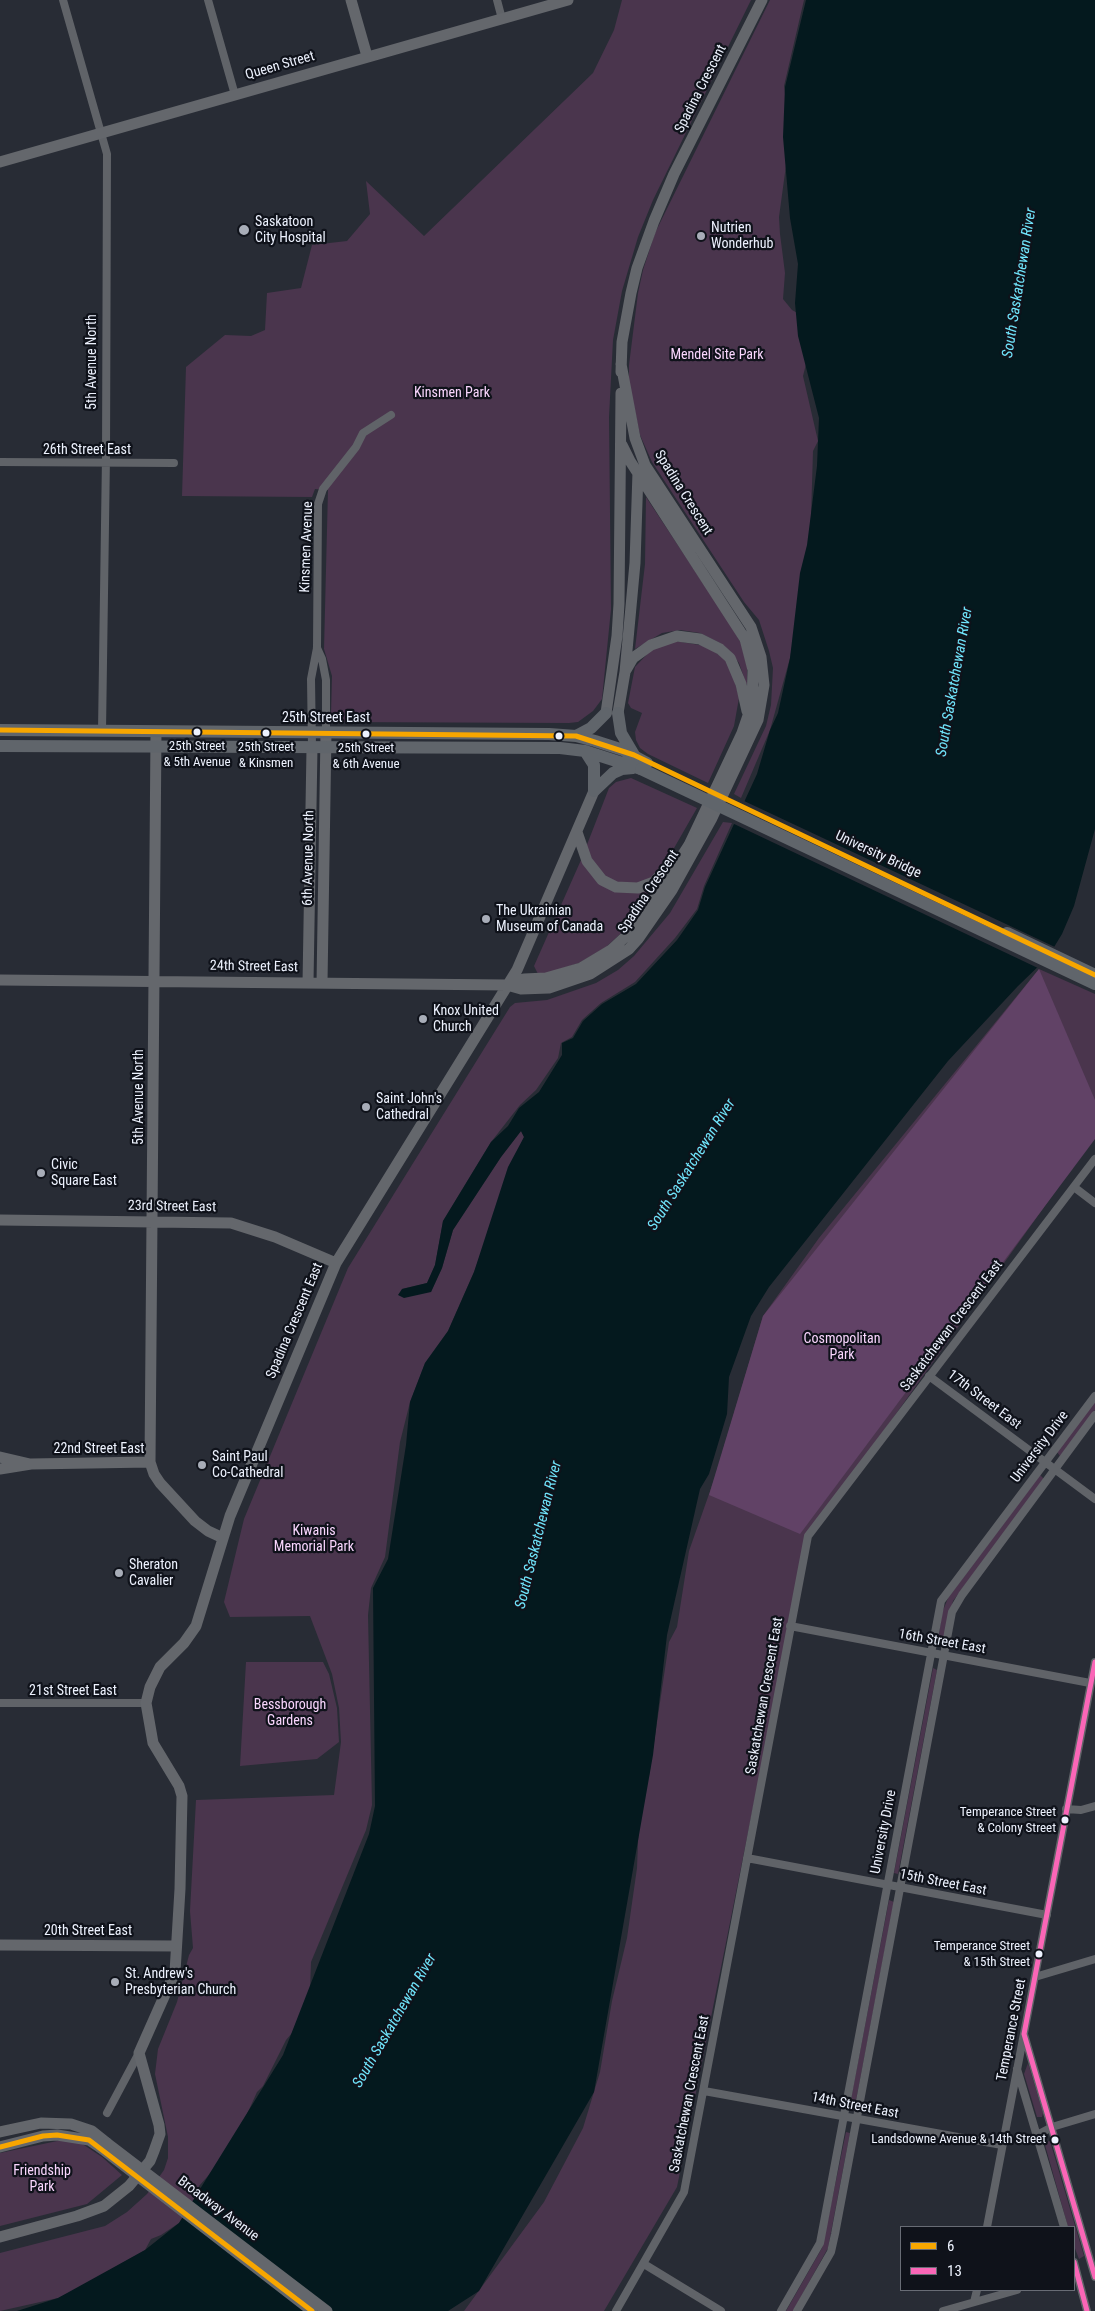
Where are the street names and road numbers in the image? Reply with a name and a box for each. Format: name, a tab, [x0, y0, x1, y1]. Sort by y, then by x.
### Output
street label: Spadina Crescent	[672, 42, 730, 136]
street label: Queen Street	[244, 48, 316, 84]
street label: 5th Avenue North	[84, 314, 100, 410]
street label: 26th Street East	[43, 442, 131, 458]
street label: Spadina Crescent	[650, 448, 716, 538]
street label: Kinsmen Avenue	[297, 501, 317, 593]
street label: 25th Street East	[282, 710, 370, 726]
street label: 6th Avenue North	[300, 810, 318, 906]
street label: University Bridge	[832, 828, 924, 882]
street label: Spadina Crescent	[615, 847, 683, 937]
street label: 24th Street East	[210, 958, 298, 976]
street label: 5th Avenue North	[131, 1049, 147, 1145]
street label: 23rd Street East	[128, 1198, 216, 1216]
street label: Saskatchewan Crescent East	[897, 1257, 1007, 1395]
street label: Spadina Crescent East	[263, 1261, 327, 1381]
street label: 17th Street East	[944, 1367, 1024, 1433]
street label: University Drive	[1008, 1408, 1072, 1486]
street label: 22nd Street East	[54, 1441, 144, 1457]
street label: Saskatchewan Crescent East	[743, 1616, 787, 1776]
street label: 16th Street East	[897, 1626, 987, 1658]
street label: 21st Street East	[29, 1683, 117, 1699]
street label: University Drive	[868, 1789, 900, 1875]
street label: 15th Street East	[898, 1866, 988, 1900]
street label: 20th Street East	[44, 1923, 132, 1939]
street label: Temperance Street	[994, 1977, 1030, 2083]
street label: Saskatchewan Crescent East	[667, 2014, 713, 2174]
street label: 14th Street East	[810, 2089, 900, 2123]
street label: Broadway Avenue	[174, 2173, 262, 2245]

